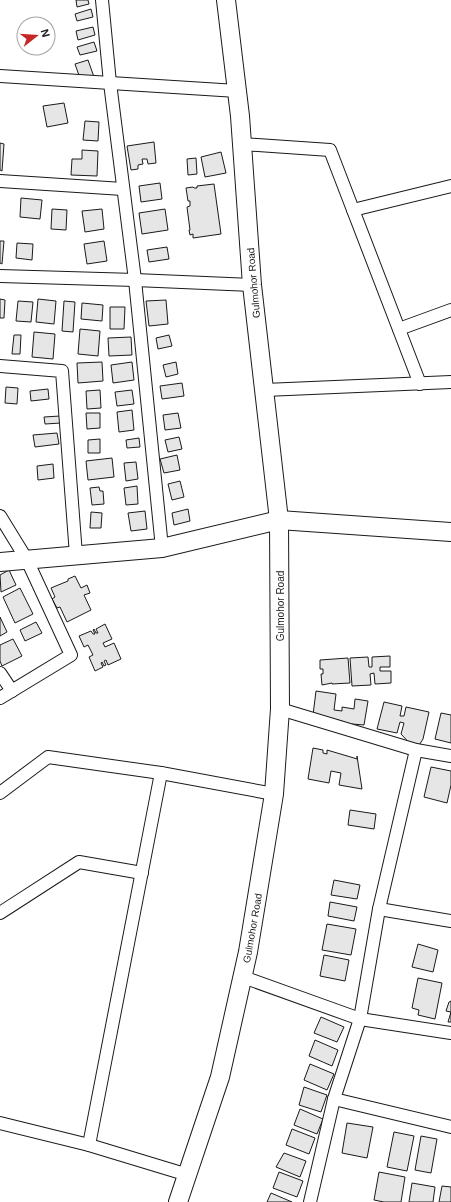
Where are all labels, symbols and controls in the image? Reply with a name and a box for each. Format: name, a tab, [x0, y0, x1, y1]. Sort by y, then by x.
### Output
north arrow	[16, 16, 56, 56]
text: N	[39, 28, 52, 39]
street label: Gulmohor Road	[245, 247, 262, 319]
street label: Gulmohor Road	[275, 571, 286, 641]
street label: Gulmohor Road	[241, 892, 264, 964]

